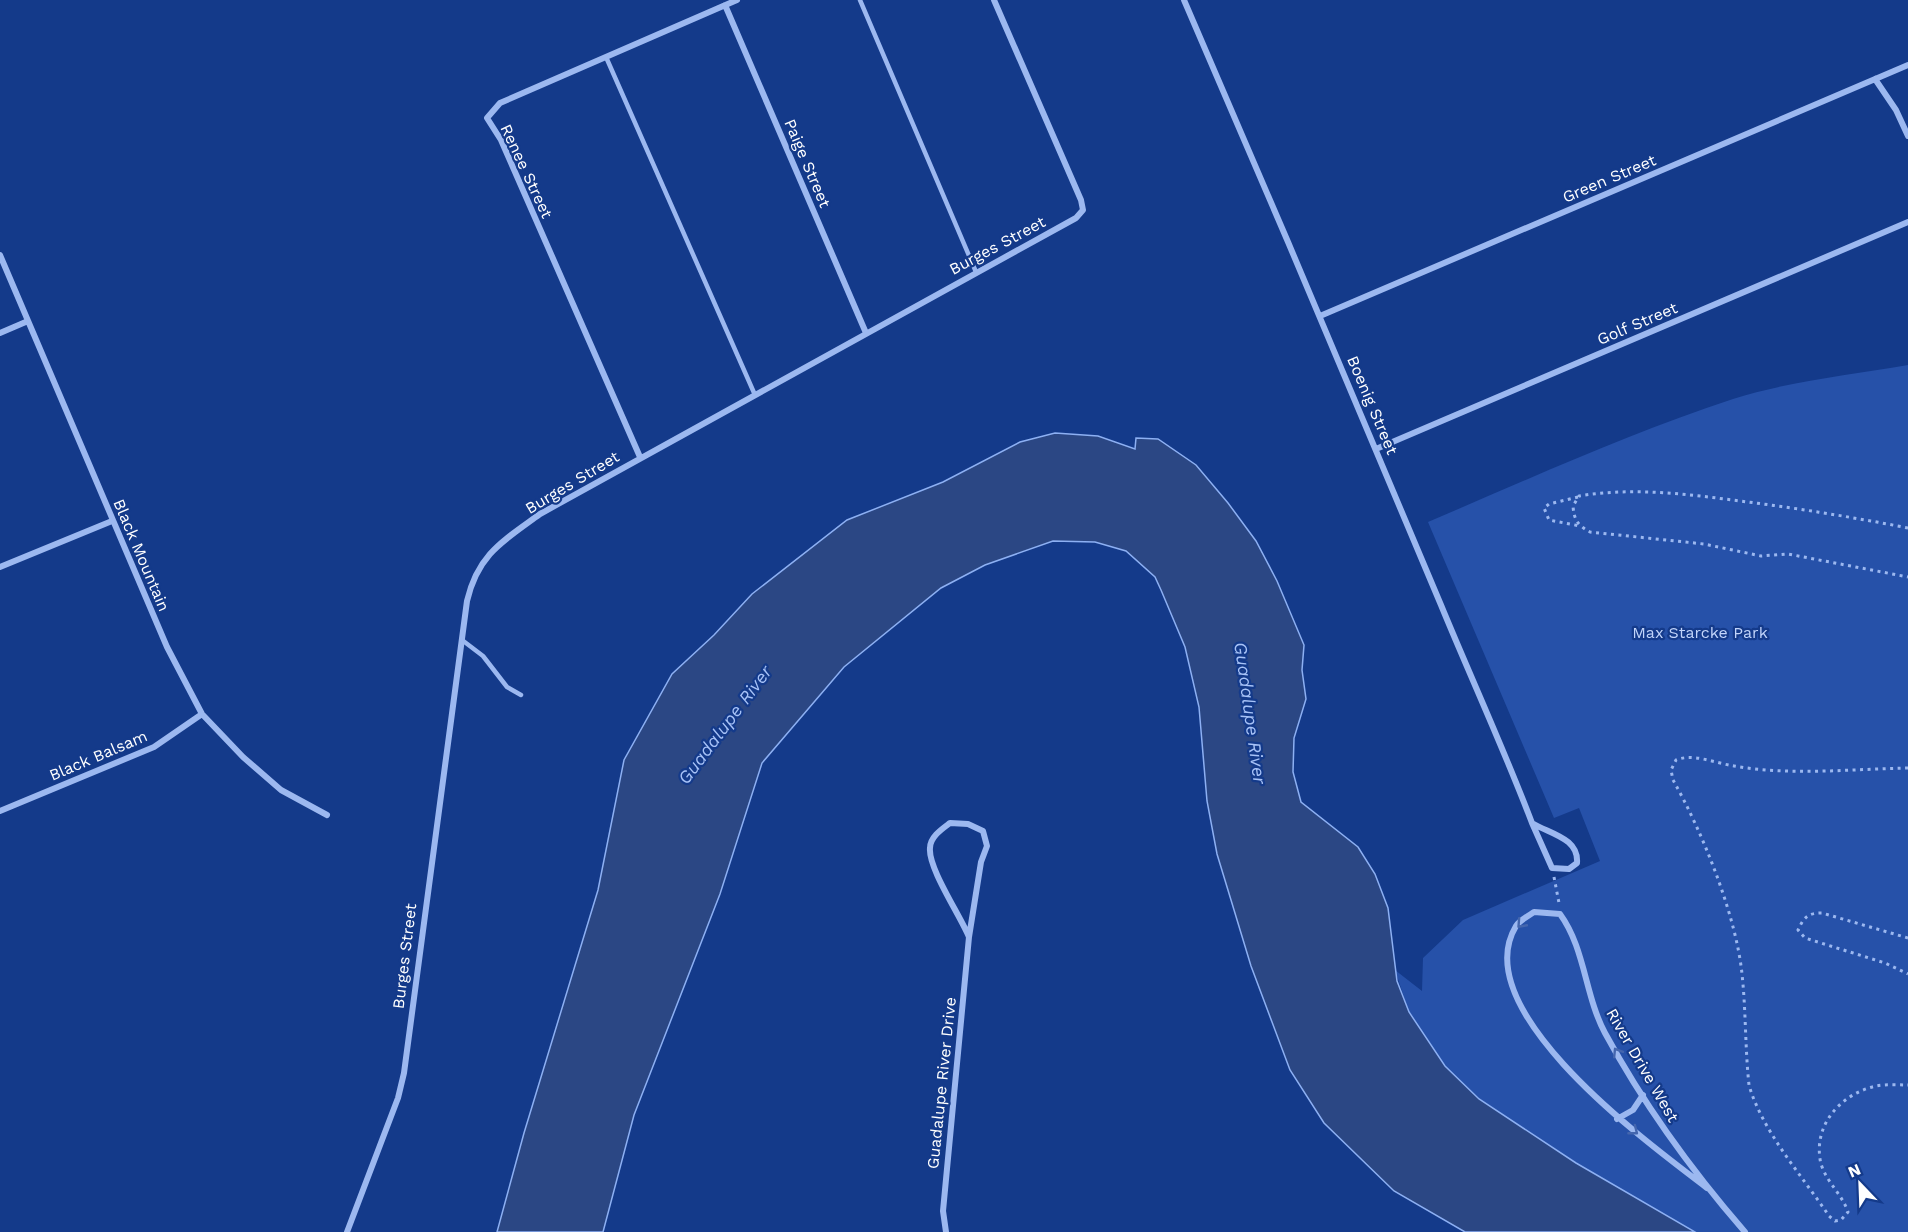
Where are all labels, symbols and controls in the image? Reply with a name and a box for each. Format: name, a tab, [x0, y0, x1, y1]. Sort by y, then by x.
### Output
street label: Paige Street	[780, 116, 835, 211]
street label: Renee Street	[496, 121, 557, 222]
street label: Green Street	[1560, 150, 1659, 207]
street label: Burges Street	[946, 212, 1049, 279]
street label: Golf Street	[1594, 298, 1680, 349]
street label: Boenig Street	[1343, 353, 1402, 458]
street label: Burges Street	[522, 447, 623, 518]
street label: Black Mountain	[109, 496, 174, 614]
park label: Max Starcke Park	[1632, 623, 1768, 642]
water label: Guadalupe River	[1230, 641, 1271, 786]
water label: Guadalupe River	[673, 660, 777, 788]
street label: Black Balsam	[46, 726, 150, 785]
street label: Burges Street	[389, 902, 420, 1010]
one-way arrow	[1517, 918, 1528, 929]
street label: Guadalupe River Drive	[923, 996, 960, 1170]
street label: River Drive West	[1602, 1005, 1683, 1126]
one-way arrow	[1612, 1048, 1624, 1058]
one-way arrow	[1627, 1124, 1638, 1135]
north arrow	[1830, 1154, 1890, 1214]
text: N	[1845, 1160, 1864, 1182]

